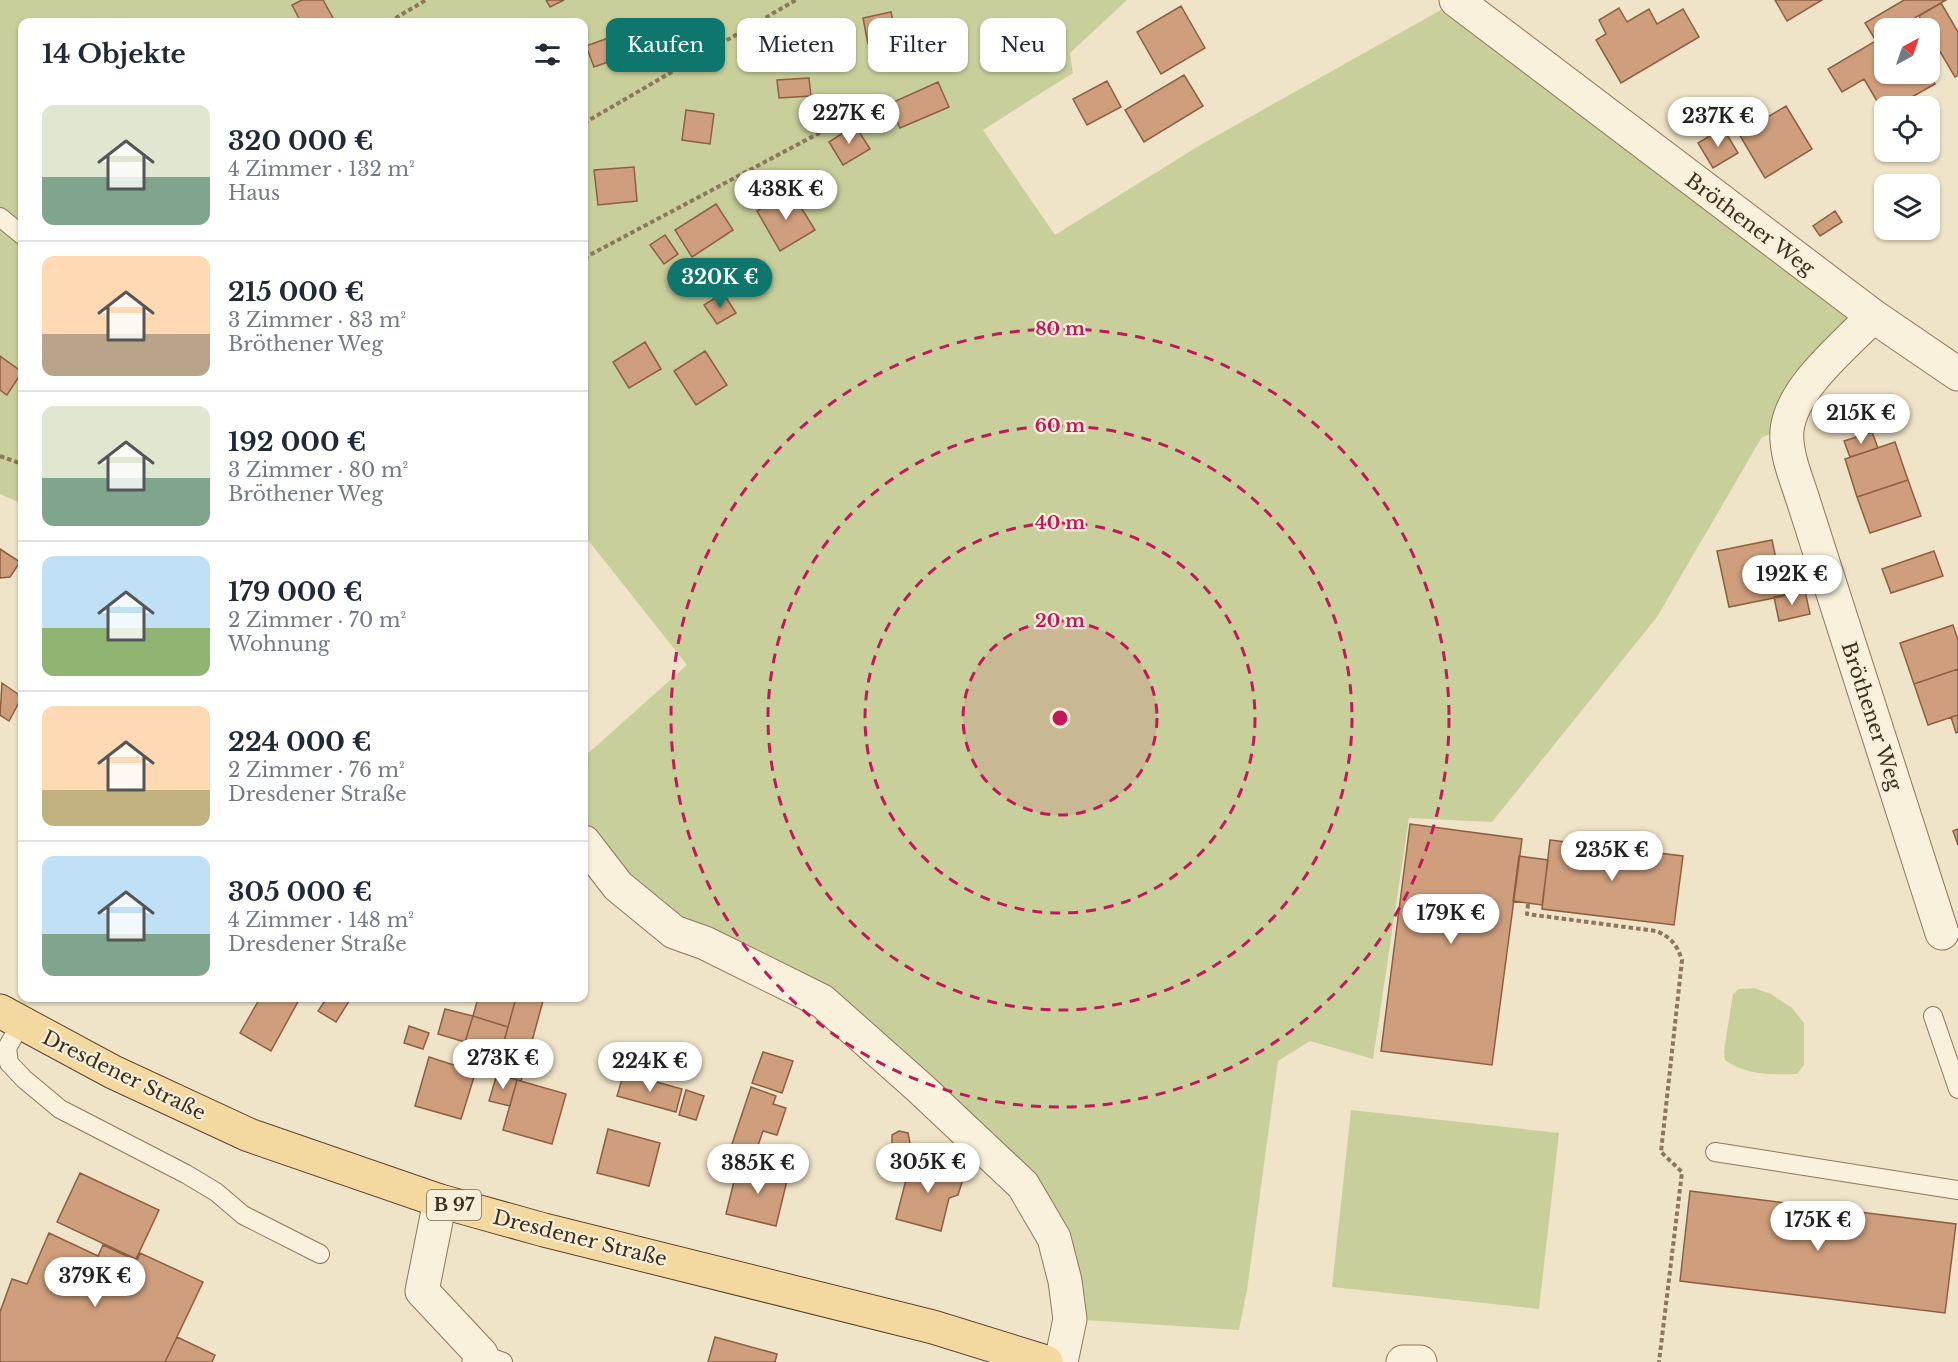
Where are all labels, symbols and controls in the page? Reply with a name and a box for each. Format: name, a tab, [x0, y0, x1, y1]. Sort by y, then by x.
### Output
chip: Kaufen	[606, 18, 725, 72]
chip: Mieten	[737, 18, 856, 72]
chip: Filter	[868, 18, 968, 72]
chip: Neu	[980, 18, 1066, 72]
north arrow	[1874, 18, 1940, 84]
map controls	[1874, 18, 1940, 240]
text: 14 Objekte	[42, 38, 186, 70]
icon: filters	[531, 38, 564, 71]
pin: 227K €	[800, 94, 898, 145]
button: locate	[1874, 96, 1940, 162]
pin: 237K €	[1669, 97, 1767, 148]
text: 227K €	[812, 101, 886, 125]
text: 237K €	[1682, 104, 1754, 128]
text: 320 000 €	[228, 125, 374, 157]
icon: home	[90, 129, 162, 201]
text: 4 Zimmer · 132 m²	[228, 157, 415, 181]
street label: Bröthener Weg	[1681, 168, 1820, 281]
pin: 438K €	[737, 170, 835, 221]
button: layers	[1874, 174, 1940, 240]
text: 438K €	[748, 177, 824, 201]
text: Haus	[228, 181, 280, 205]
pin: 320K €	[671, 258, 769, 309]
text: 320K €	[681, 265, 759, 289]
text: 215 000 €	[228, 276, 364, 308]
icon: home	[90, 280, 162, 352]
text: 3 Zimmer · 83 m²	[228, 308, 406, 332]
text: 80 m	[1035, 318, 1085, 340]
text: Bröthener Weg	[228, 332, 383, 356]
pin: 215K €	[1812, 394, 1910, 445]
text: 215K €	[1826, 401, 1896, 425]
text: 60 m	[1035, 415, 1085, 437]
text: 192 000 €	[228, 426, 366, 458]
icon: home	[90, 430, 162, 502]
text: 3 Zimmer · 80 m²	[228, 458, 408, 482]
text: Bröthener Weg	[228, 482, 383, 506]
text: 40 m	[1035, 512, 1085, 534]
pin: 192K €	[1743, 555, 1841, 606]
text: 192K €	[1756, 562, 1828, 586]
text: 179 000 €	[228, 576, 363, 608]
icon: home	[90, 580, 162, 652]
text: 2 Zimmer · 70 m²	[228, 608, 406, 632]
text: 20 m	[1035, 610, 1085, 632]
text: Wohnung	[228, 632, 330, 656]
street label: Bröthener Weg	[1837, 639, 1908, 794]
centre of rings	[1050, 708, 1070, 728]
text: 224 000 €	[228, 726, 372, 758]
icon: home	[90, 730, 162, 802]
text: 2 Zimmer · 76 m²	[228, 758, 405, 782]
text: Dresdener Straße	[228, 782, 407, 806]
pin: 235K €	[1563, 831, 1661, 882]
text: 235K €	[1575, 838, 1649, 862]
text: 305 000 €	[228, 876, 372, 908]
icon: home	[90, 880, 162, 952]
pin: 179K €	[1402, 894, 1500, 945]
text: 179K €	[1416, 901, 1486, 925]
text: 4 Zimmer · 148 m²	[228, 908, 414, 932]
text: Dresdener Straße	[228, 932, 407, 956]
street label: Dresdener Straße	[38, 1025, 210, 1125]
pin: 273K €	[454, 1039, 552, 1090]
pin: 224K €	[601, 1042, 699, 1093]
text: 273K €	[467, 1046, 539, 1070]
text: 224K €	[612, 1049, 688, 1073]
pin: 305K €	[879, 1143, 977, 1194]
pin: 385K €	[709, 1144, 807, 1195]
text: 305K €	[890, 1150, 966, 1174]
text: 385K €	[721, 1151, 795, 1175]
road number: B 97	[427, 1190, 481, 1220]
pin: 175K €	[1769, 1201, 1867, 1252]
street label: Dresdener Straße	[490, 1205, 670, 1271]
text: 175K €	[1784, 1208, 1852, 1232]
pin: 379K €	[46, 1257, 144, 1308]
text: 379K €	[58, 1264, 132, 1288]

